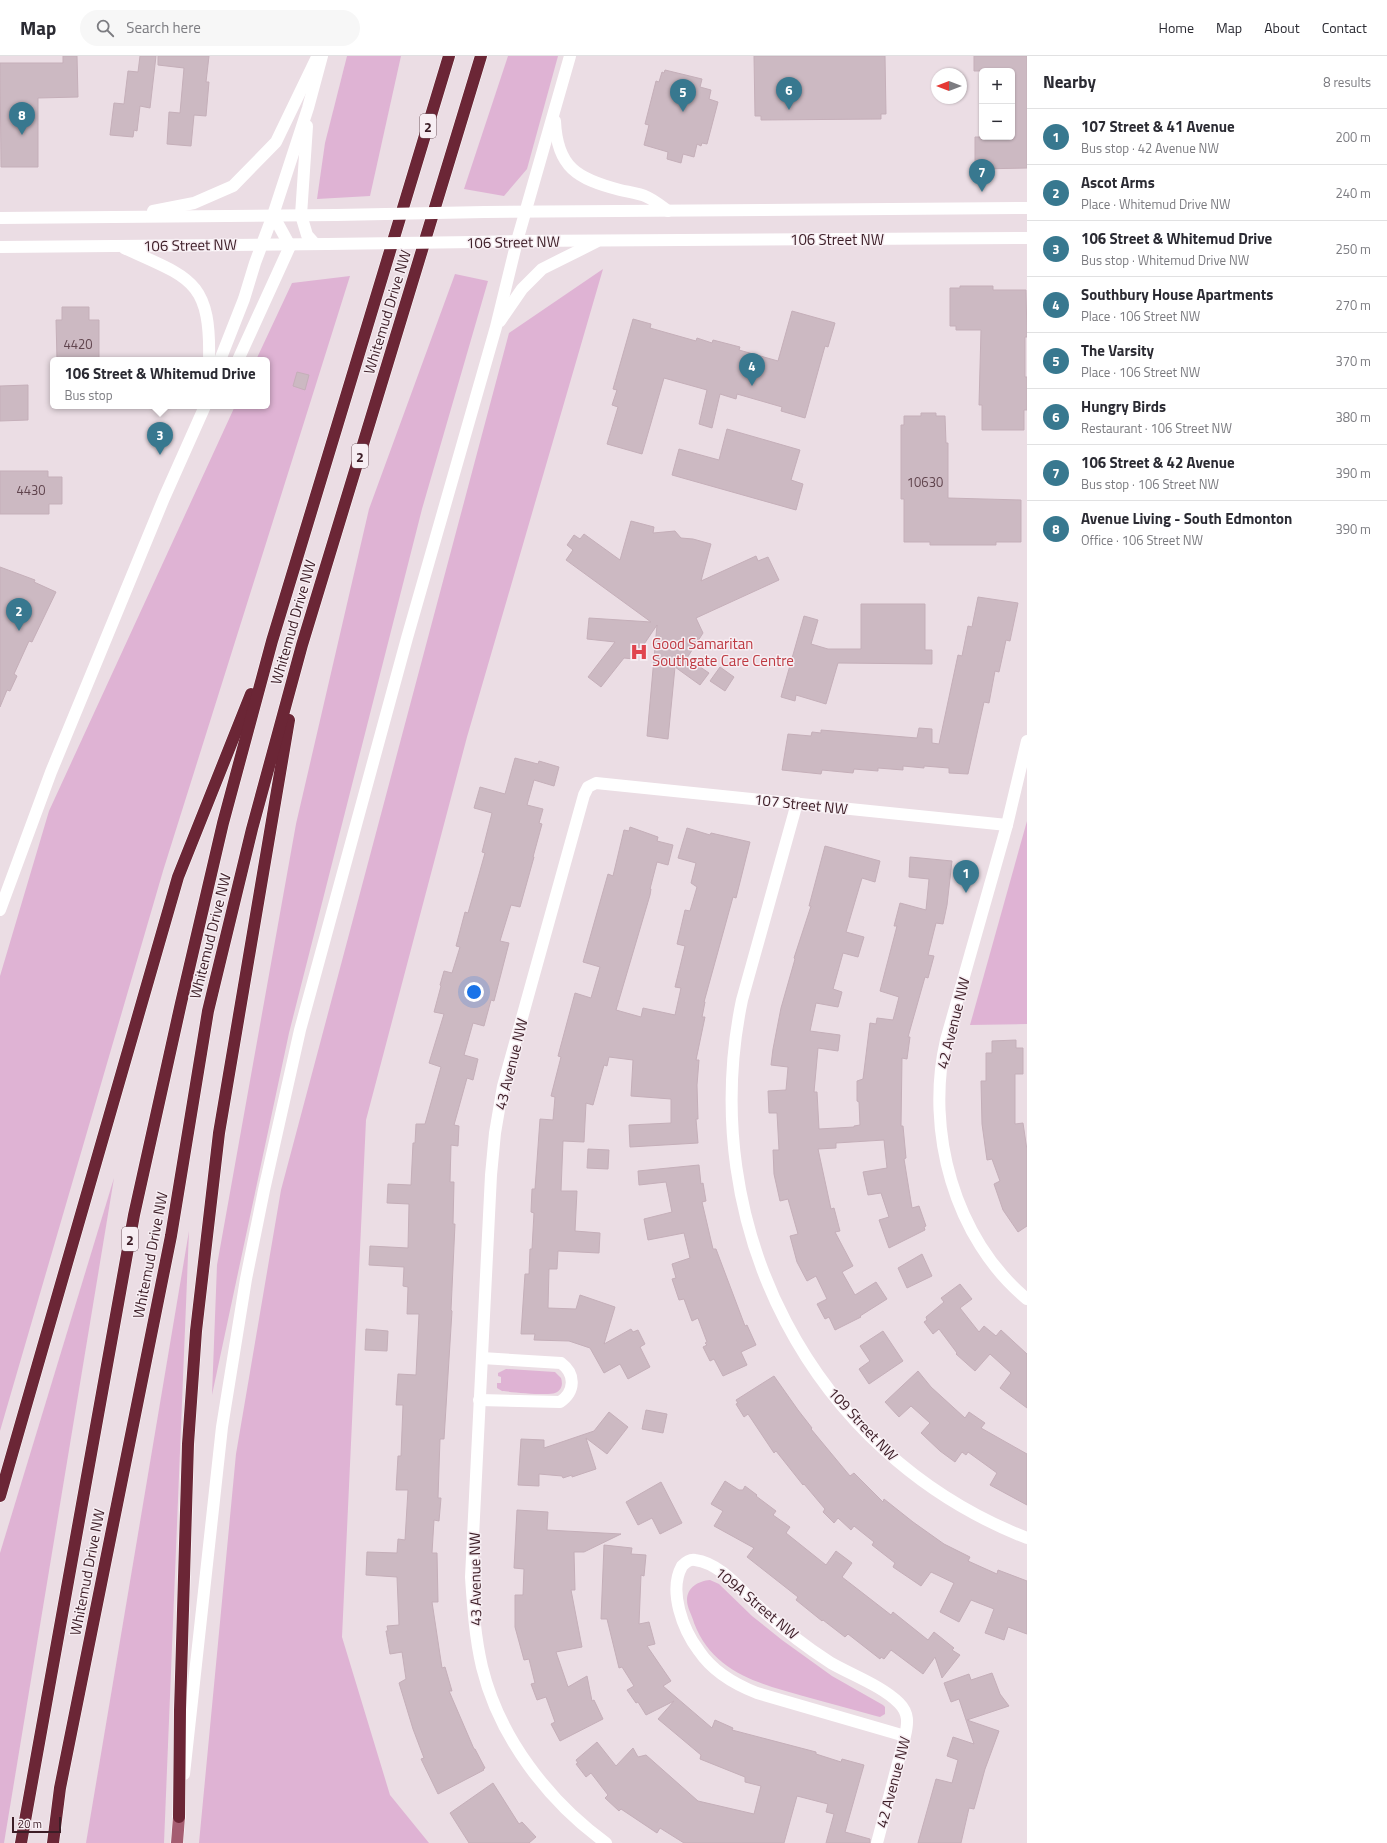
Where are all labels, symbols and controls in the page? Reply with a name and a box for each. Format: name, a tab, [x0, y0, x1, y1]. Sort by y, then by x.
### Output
search box	[80, 10, 360, 46]
text: Map	[20, 13, 56, 42]
text: Search here	[126, 16, 201, 39]
icon: search	[94, 17, 116, 39]
text: Home	[1159, 17, 1194, 38]
text: Map	[1216, 17, 1242, 38]
text: About	[1264, 17, 1300, 38]
text: Contact	[1322, 17, 1367, 38]
north arrow	[931, 68, 967, 104]
map controls	[979, 68, 1015, 140]
button: +	[979, 68, 1015, 104]
text: Nearby	[1043, 69, 1096, 95]
text: 8 results	[1323, 72, 1371, 92]
pin: 6	[776, 77, 802, 110]
pin: 5	[670, 79, 696, 112]
pin: 8	[9, 102, 35, 135]
button: −	[979, 104, 1015, 140]
road number: 2	[420, 114, 436, 138]
text: 107 Street & 41 Avenue	[1081, 115, 1235, 138]
text: 1	[1052, 127, 1060, 147]
text: 200 m	[1335, 127, 1371, 147]
text: Bus stop · 42 Avenue NW	[1081, 138, 1219, 158]
pin: 7	[969, 159, 995, 192]
text: Ascot Arms	[1081, 171, 1155, 194]
text: 2	[1052, 183, 1060, 203]
text: 240 m	[1335, 183, 1371, 203]
text: Place · Whitemud Drive NW	[1081, 194, 1231, 214]
text: 106 Street & Whitemud Drive	[1081, 227, 1272, 250]
street label: 106 Street NW	[790, 228, 884, 251]
street label: 106 Street NW	[466, 230, 560, 254]
street label: 106 Street NW	[143, 233, 237, 257]
text: 3	[1052, 239, 1060, 259]
text: 250 m	[1335, 239, 1371, 259]
street label: Whitemud Drive NW	[357, 247, 417, 377]
text: Bus stop · Whitemud Drive NW	[1081, 250, 1249, 270]
text: Southbury House Apartments	[1081, 283, 1273, 306]
text: 4	[1052, 295, 1060, 315]
text: 270 m	[1335, 295, 1371, 315]
text: Place · 106 Street NW	[1081, 306, 1200, 326]
house number: 4420	[63, 334, 93, 354]
text: The Varsity	[1081, 339, 1154, 362]
text: 5	[1052, 351, 1060, 371]
text: 370 m	[1335, 351, 1371, 371]
pin: 4	[739, 353, 765, 386]
popup	[50, 357, 270, 409]
text: 106 Street & Whitemud Drive	[64, 362, 256, 385]
text: Place · 106 Street NW	[1081, 362, 1200, 382]
text: Bus stop	[64, 385, 113, 405]
text: Hungry Birds	[1081, 395, 1166, 418]
text: 6	[1052, 407, 1060, 427]
text: 380 m	[1335, 407, 1371, 427]
text: Restaurant · 106 Street NW	[1081, 418, 1232, 438]
pin: 3	[147, 422, 173, 455]
road number: 2	[352, 444, 368, 468]
text: 106 Street & 42 Avenue	[1081, 451, 1235, 474]
text: 7	[1052, 463, 1060, 483]
text: 390 m	[1335, 463, 1371, 483]
house number: 10630	[907, 472, 943, 492]
text: Bus stop · 106 Street NW	[1081, 474, 1219, 494]
house number: 4430	[16, 480, 46, 500]
text: Avenue Living - South Edmonton	[1081, 507, 1292, 530]
text: 8	[1052, 519, 1060, 539]
text: 390 m	[1335, 519, 1371, 539]
text: Office · 106 Street NW	[1081, 530, 1203, 550]
street label: Whitemud Drive NW	[264, 557, 322, 687]
pin: 2	[6, 598, 32, 631]
place label: Good Samaritan Southgate Care Centre	[652, 632, 794, 672]
hospital icon: Good Samaritan Southgate Care Centre	[629, 642, 649, 662]
street label: 107 Street NW	[753, 788, 849, 820]
pin: 1	[953, 860, 979, 893]
street label: Whitemud Drive NW	[183, 871, 237, 1001]
street label: 42 Avenue NW	[930, 975, 976, 1071]
your location	[464, 982, 484, 1002]
street label: 43 Avenue NW	[488, 1016, 534, 1112]
street label: Whitemud Drive NW	[126, 1190, 174, 1320]
road number: 2	[122, 1227, 138, 1251]
street label: 109 Street NW	[823, 1382, 903, 1466]
street label: Whitemud Drive NW	[63, 1507, 111, 1637]
street label: 43 Avenue NW	[463, 1532, 487, 1626]
street label: 109A Street NW	[710, 1561, 804, 1645]
street label: 42 Avenue NW	[870, 1734, 916, 1830]
scale bar	[12, 1815, 61, 1834]
text: 20 m	[18, 1816, 42, 1832]

